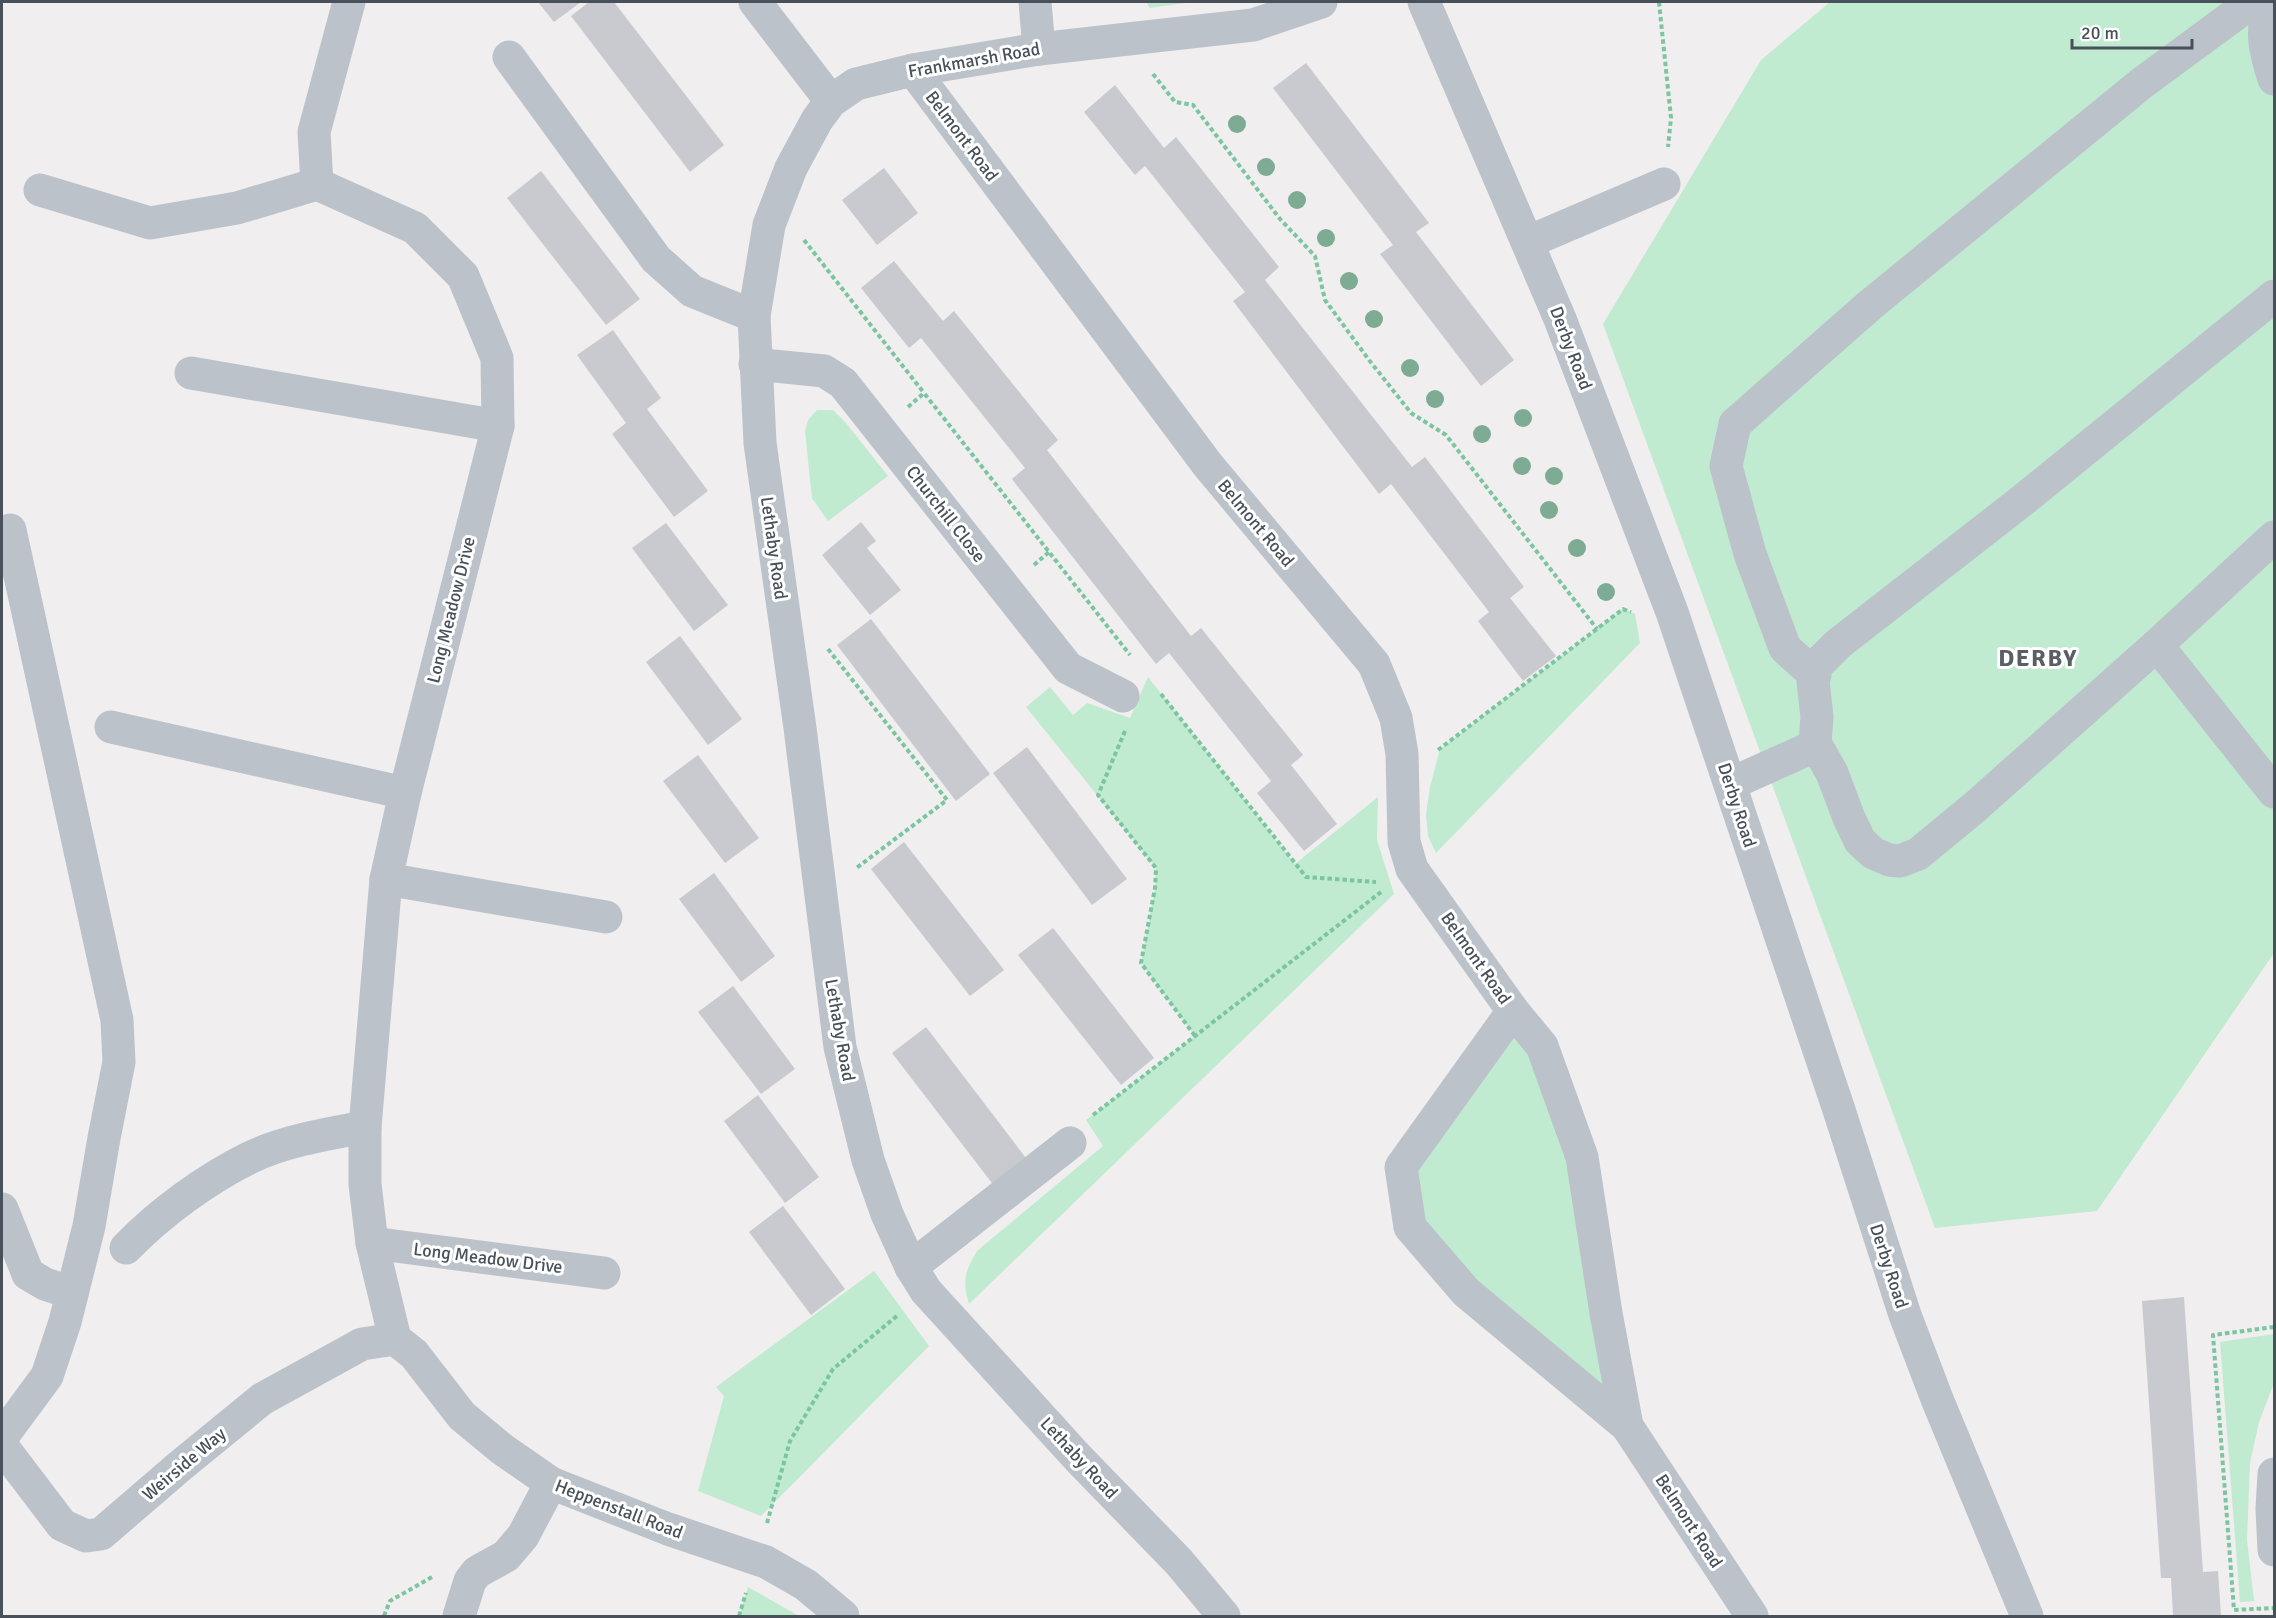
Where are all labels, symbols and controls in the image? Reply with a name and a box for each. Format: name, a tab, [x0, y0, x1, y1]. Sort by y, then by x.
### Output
scale bar	[2072, 12, 2192, 50]
text: 20 m	[2081, 22, 2119, 44]
street label: Frankmarsh Road	[906, 38, 1042, 82]
street label: Belmont Road	[921, 86, 1003, 186]
street label: Derby Road	[1545, 303, 1597, 393]
street label: Churchill Close	[901, 461, 991, 567]
street label: Belmont Road	[1213, 475, 1299, 571]
street label: Lethaby Road	[756, 495, 792, 601]
street label: Long Meadow Drive	[422, 535, 480, 685]
district label: DERBY	[1998, 643, 2078, 673]
street label: Derby Road	[1713, 760, 1761, 850]
street label: Belmont Road	[1436, 908, 1516, 1008]
street label: Lethaby Road	[820, 977, 860, 1083]
street label: Derby Road	[1865, 1221, 1913, 1311]
street label: Long Meadow Drive	[412, 1238, 564, 1278]
street label: Lethaby Road	[1036, 1413, 1122, 1503]
street label: Weirside Way	[138, 1422, 231, 1505]
street label: Belmont Road	[1651, 1470, 1727, 1572]
street label: Heppenstall Road	[552, 1474, 686, 1544]

